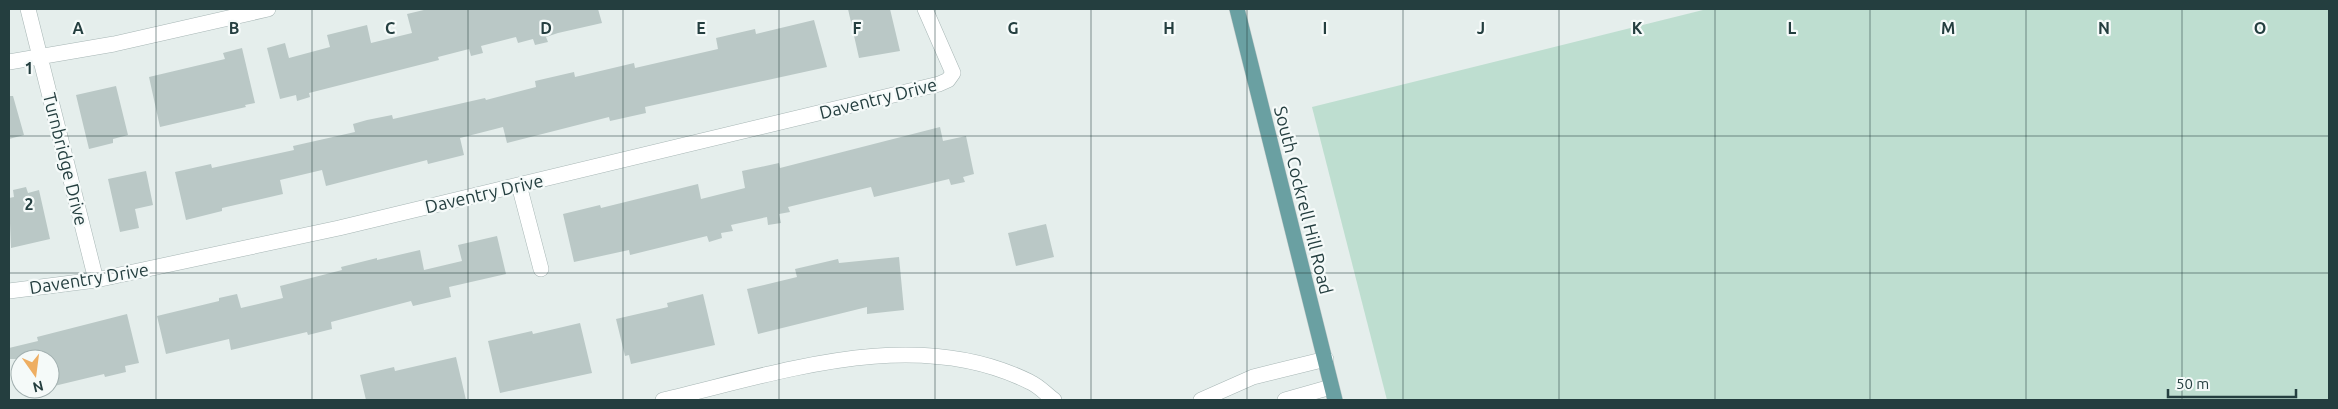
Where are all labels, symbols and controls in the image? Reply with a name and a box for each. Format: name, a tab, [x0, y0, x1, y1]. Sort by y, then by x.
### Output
text: A	[72, 19, 84, 37]
text: B	[229, 19, 239, 37]
text: C	[385, 19, 395, 37]
text: D	[540, 19, 552, 37]
text: E	[696, 19, 706, 37]
text: F	[853, 19, 862, 37]
text: G	[1007, 19, 1019, 37]
text: H	[1163, 19, 1175, 37]
text: I	[1323, 19, 1327, 37]
text: J	[1477, 19, 1485, 37]
text: K	[1632, 19, 1643, 37]
text: L	[1788, 19, 1797, 37]
text: M	[1941, 19, 1955, 37]
text: N	[2098, 19, 2110, 37]
text: O	[2254, 19, 2266, 37]
text: 1	[24, 59, 34, 77]
street label: Daventry Drive	[817, 74, 939, 122]
street label: Turnbridge Drive	[40, 91, 92, 227]
street label: South Cockrell Hill Road	[1271, 104, 1337, 296]
street label: Daventry Drive	[423, 170, 545, 216]
text: 2	[24, 195, 34, 213]
street label: Daventry Drive	[28, 259, 150, 297]
north arrow	[10, 349, 60, 399]
scale bar	[2168, 366, 2296, 398]
text: 50 m	[2176, 375, 2209, 392]
text: N	[31, 378, 45, 396]

